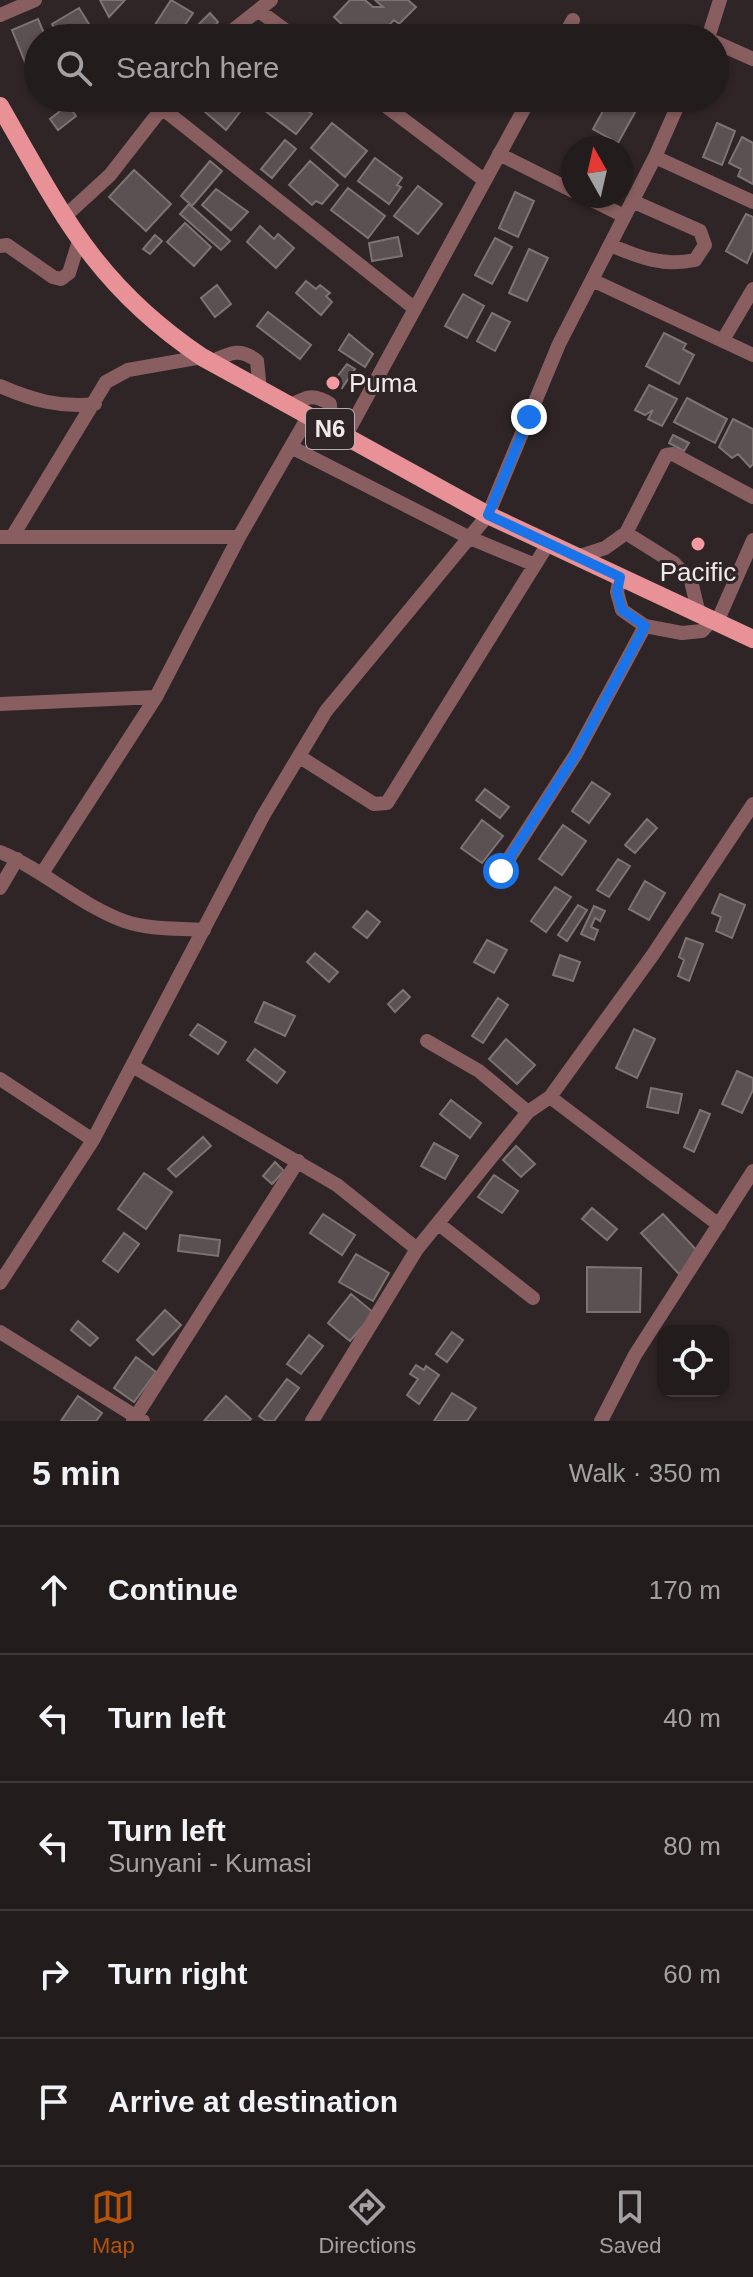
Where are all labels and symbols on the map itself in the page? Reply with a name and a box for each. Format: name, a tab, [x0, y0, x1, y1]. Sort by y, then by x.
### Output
north arrow	[561, 136, 633, 208]
place label: Puma	[349, 368, 417, 398]
marker: Puma	[324, 374, 342, 392]
route end	[511, 399, 547, 435]
road number: N6	[306, 409, 354, 449]
marker: Pacific	[689, 535, 707, 553]
place label: Pacific	[660, 557, 736, 587]
route start	[483, 853, 519, 889]

